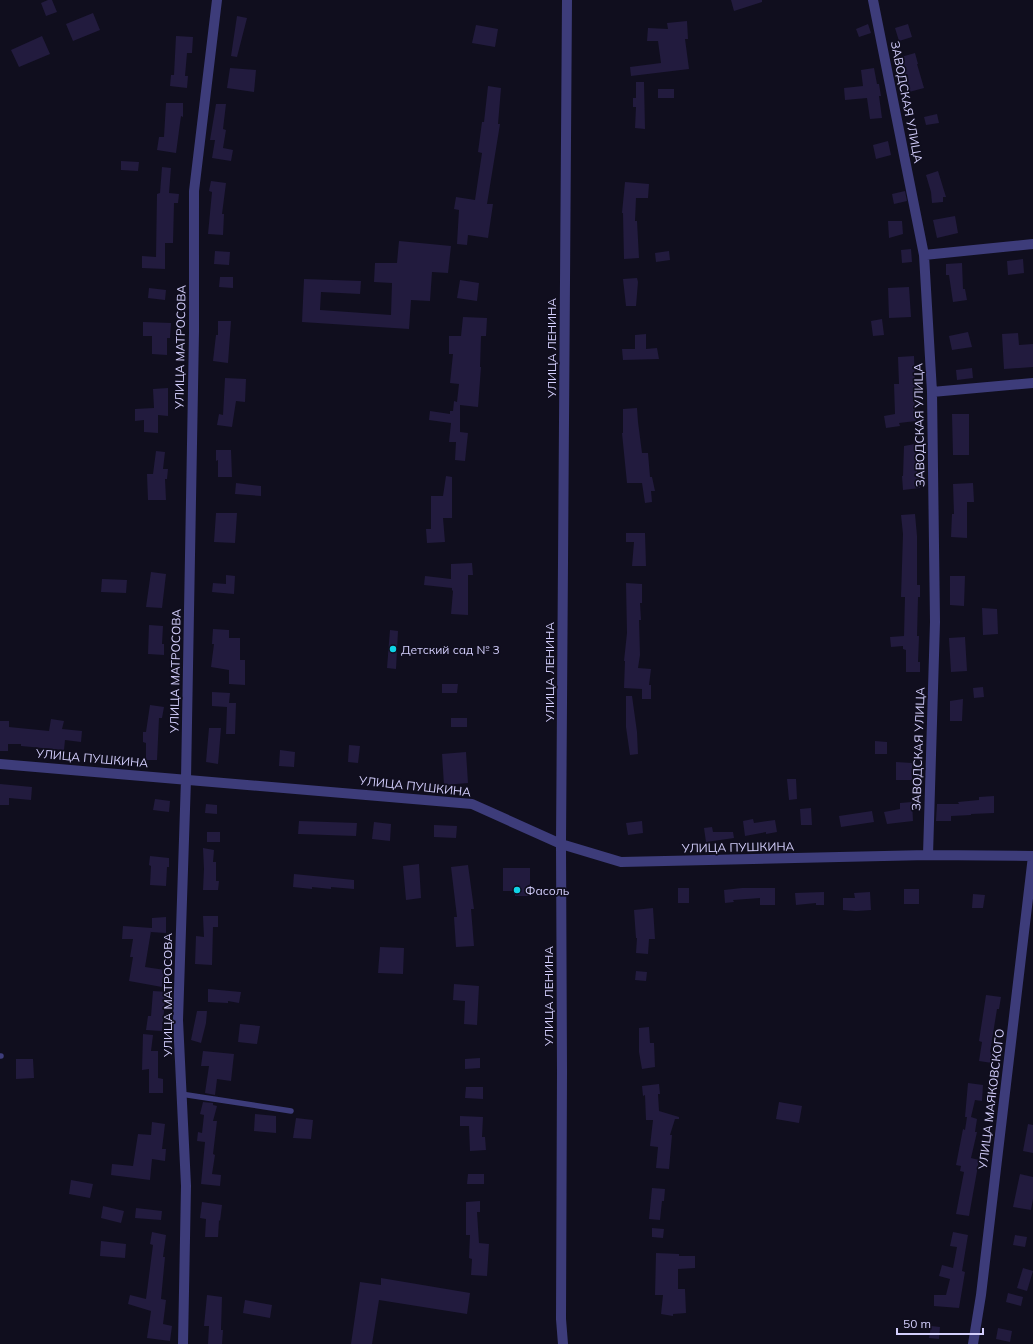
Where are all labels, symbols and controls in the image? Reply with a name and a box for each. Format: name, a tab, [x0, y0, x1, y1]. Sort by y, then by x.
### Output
street label: ЗАВОДСКАЯ УЛИЦА	[888, 40, 926, 164]
street label: УЛИЦА МАТРОСОВА	[171, 285, 189, 410]
street label: УЛИЦА ЛЕНИНА	[544, 298, 559, 399]
street label: ЗАВОДСКАЯ УЛИЦА	[910, 363, 928, 487]
street label: УЛИЦА МАТРОСОВА	[166, 609, 184, 734]
street label: УЛИЦА ЛЕНИНА	[542, 622, 557, 723]
place label: Детский сад № 3	[401, 642, 500, 657]
marker: Детский сад № 3	[388, 644, 398, 654]
street label: ЗАВОДСКАЯ УЛИЦА	[908, 687, 928, 811]
street label: УЛИЦА ПУШКИНА	[34, 746, 149, 770]
street label: УЛИЦА ПУШКИНА	[357, 773, 472, 799]
street label: УЛИЦА ПУШКИНА	[681, 839, 795, 855]
place label: Фасоль	[525, 883, 570, 898]
marker: Фасоль	[512, 885, 522, 895]
street label: УЛИЦА МАТРОСОВА	[160, 933, 175, 1058]
street label: УЛИЦА ЛЕНИНА	[541, 946, 556, 1047]
street label: УЛИЦА МАЯКОВСКОГО	[975, 1028, 1007, 1171]
scale bar	[897, 1310, 983, 1336]
text: 50 m	[903, 1316, 931, 1331]

